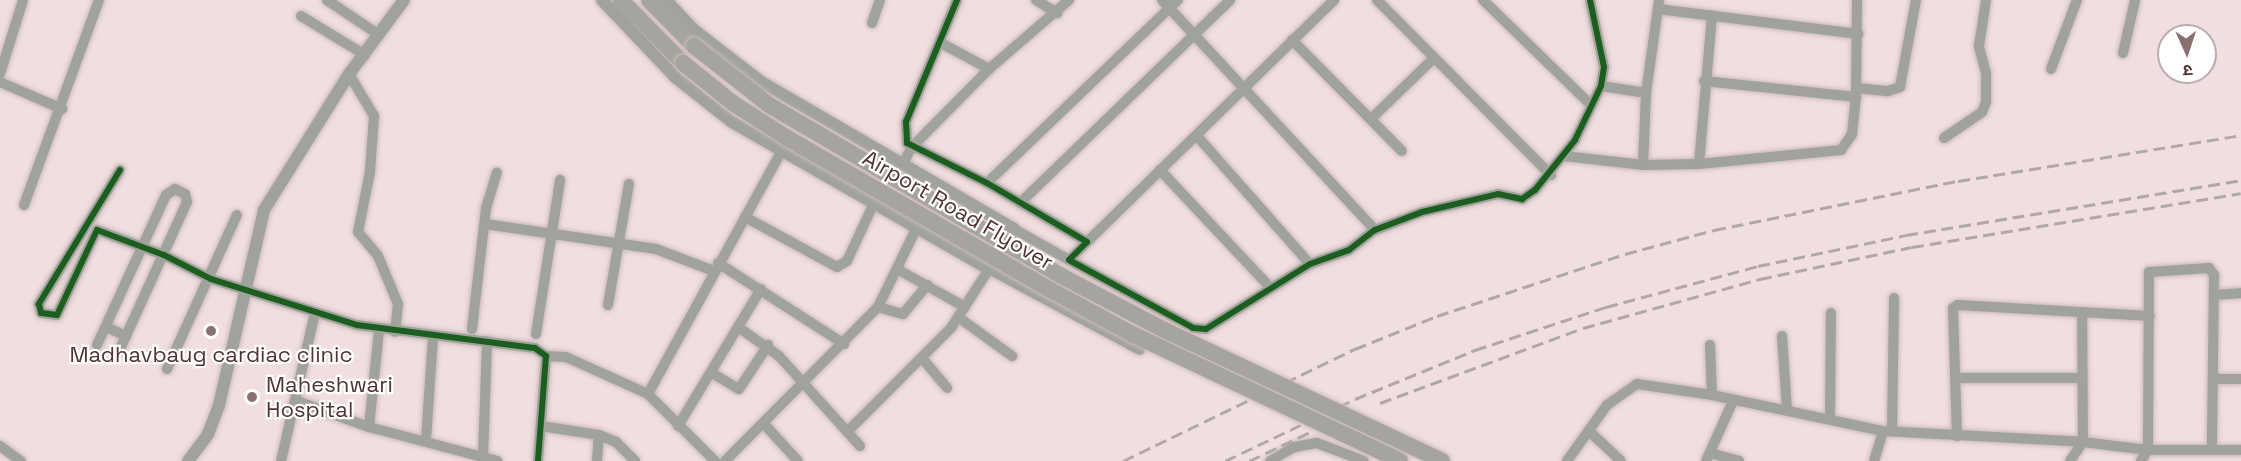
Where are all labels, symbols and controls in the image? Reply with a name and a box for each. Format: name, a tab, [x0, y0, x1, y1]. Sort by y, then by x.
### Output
north arrow	[2157, 24, 2217, 84]
text: उ	[2183, 60, 2193, 81]
street label: Airport Road Flyover	[858, 145, 1058, 275]
marker: Madhavbaug cardiac clinic	[202, 322, 220, 340]
place label: Madhavbaug cardiac clinic	[69, 342, 353, 368]
place label: Maheshwari Hospital	[266, 371, 393, 422]
marker: Maheshwari Hospital	[243, 388, 261, 406]

